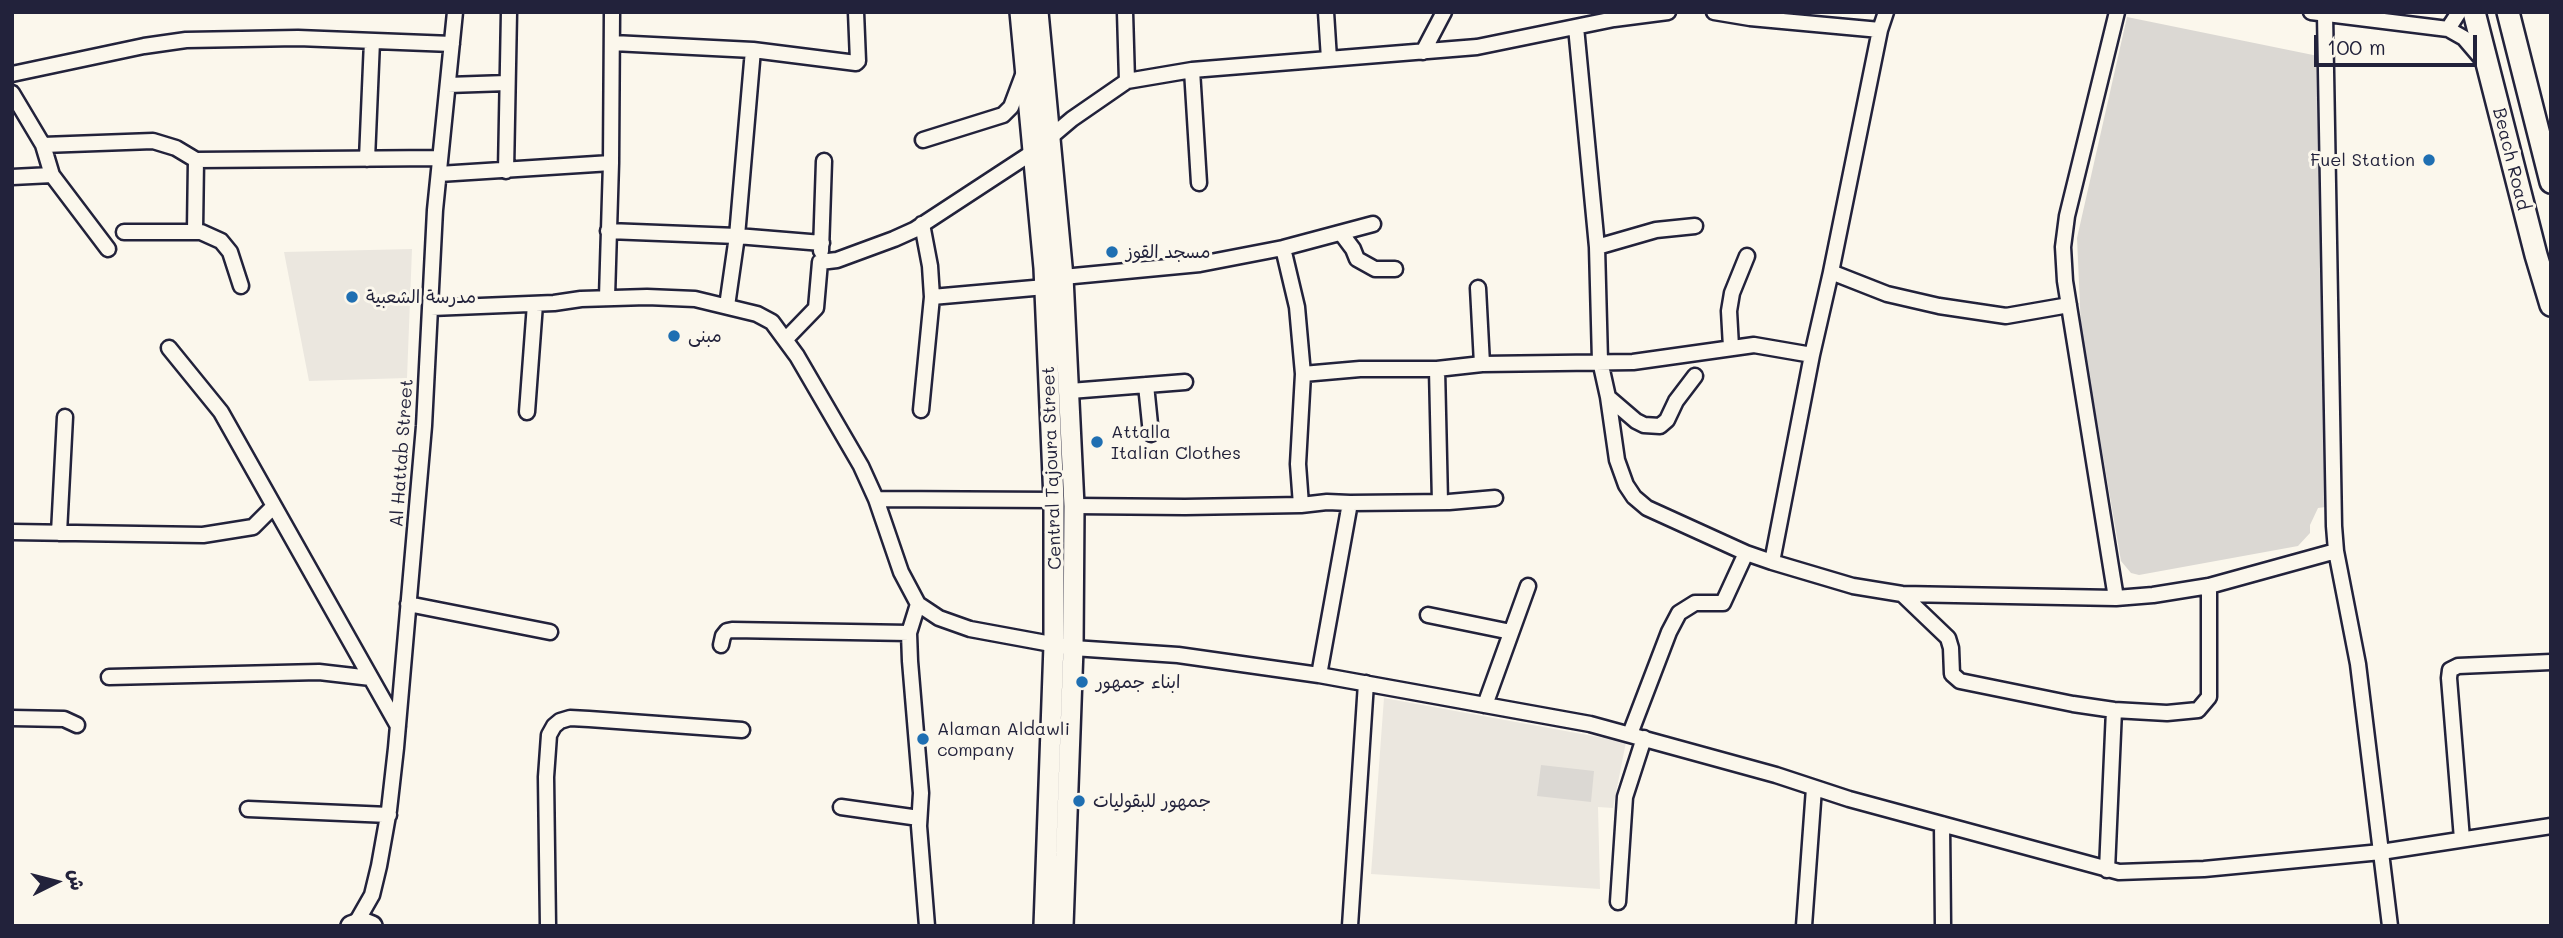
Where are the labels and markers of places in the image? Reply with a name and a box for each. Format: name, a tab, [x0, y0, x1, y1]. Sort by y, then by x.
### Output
place label: Fuel Station	[2310, 149, 2415, 171]
marker: Fuel Station	[2421, 152, 2437, 168]
place label: مسجد القوز	[1126, 241, 1211, 263]
marker: مسجد القوز	[1104, 244, 1120, 260]
place label: مدرسة الشعبية	[366, 286, 476, 308]
marker: مدرسة الشعبية	[344, 289, 360, 305]
place label: مبنى	[688, 325, 722, 347]
marker: مبنى	[666, 328, 682, 344]
place label: Attalla Italian Clothes	[1111, 421, 1241, 464]
marker: Attalla Italian Clothes	[1089, 434, 1105, 450]
place label: ابناء جمهور	[1096, 671, 1181, 693]
marker: ابناء جمهور	[1074, 674, 1090, 690]
place label: Alaman Aldawli company	[937, 718, 1070, 760]
marker: Alaman Aldawli company	[915, 731, 931, 747]
place label: جمهور للبقوليات	[1093, 790, 1211, 812]
marker: جمهور للبقوليات	[1071, 793, 1087, 809]

